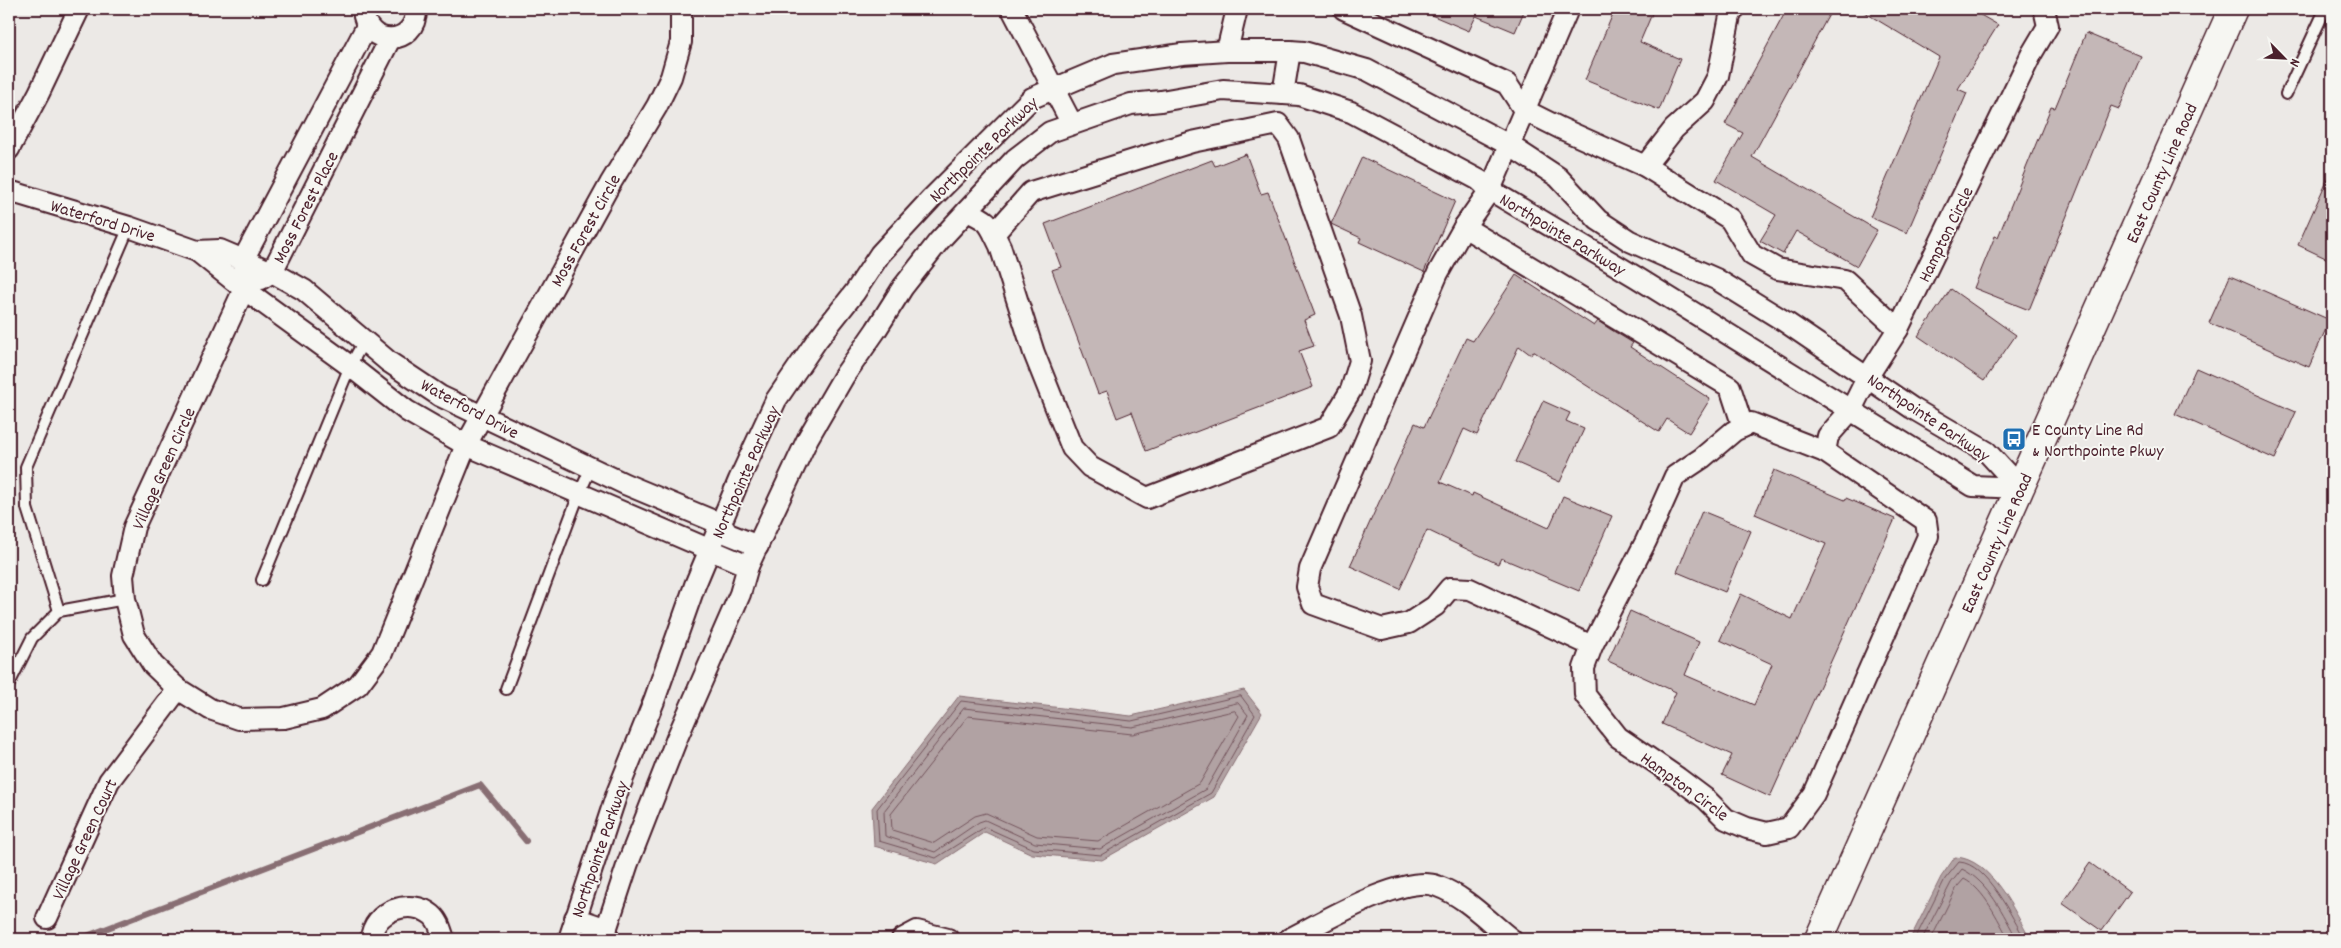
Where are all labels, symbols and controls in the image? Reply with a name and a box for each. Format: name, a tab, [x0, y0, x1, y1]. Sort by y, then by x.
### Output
north arrow	[2258, 32, 2308, 82]
text: N	[2283, 55, 2305, 70]
street label: Northpointe Parkway	[925, 92, 1045, 209]
street label: East County Line Road	[2121, 100, 2205, 248]
street label: Moss Forest Place	[268, 148, 346, 269]
street label: Moss Forest Circle	[546, 170, 628, 292]
street label: Hampton Circle	[1913, 183, 1981, 287]
street label: Northpointe Parkway	[1494, 189, 1630, 284]
street label: Waterford Drive	[47, 195, 158, 250]
street label: Northpointe Parkway	[1861, 369, 1994, 470]
street label: Waterford Drive	[415, 374, 523, 447]
street label: Northpointe Parkway	[707, 402, 788, 543]
street label: Village Green Circle	[127, 404, 203, 534]
place label: E County Line Rd & Northpointe Pkwy	[2032, 419, 2164, 465]
bus stop icon: E County Line Rd & Northpointe Pkwy	[2001, 426, 2027, 452]
street label: East County Line Road	[1956, 470, 2040, 618]
street label: Hampton Circle	[1634, 747, 1733, 829]
street label: Village Green Court	[47, 775, 125, 905]
street label: Northpointe Parkway	[566, 777, 637, 922]

